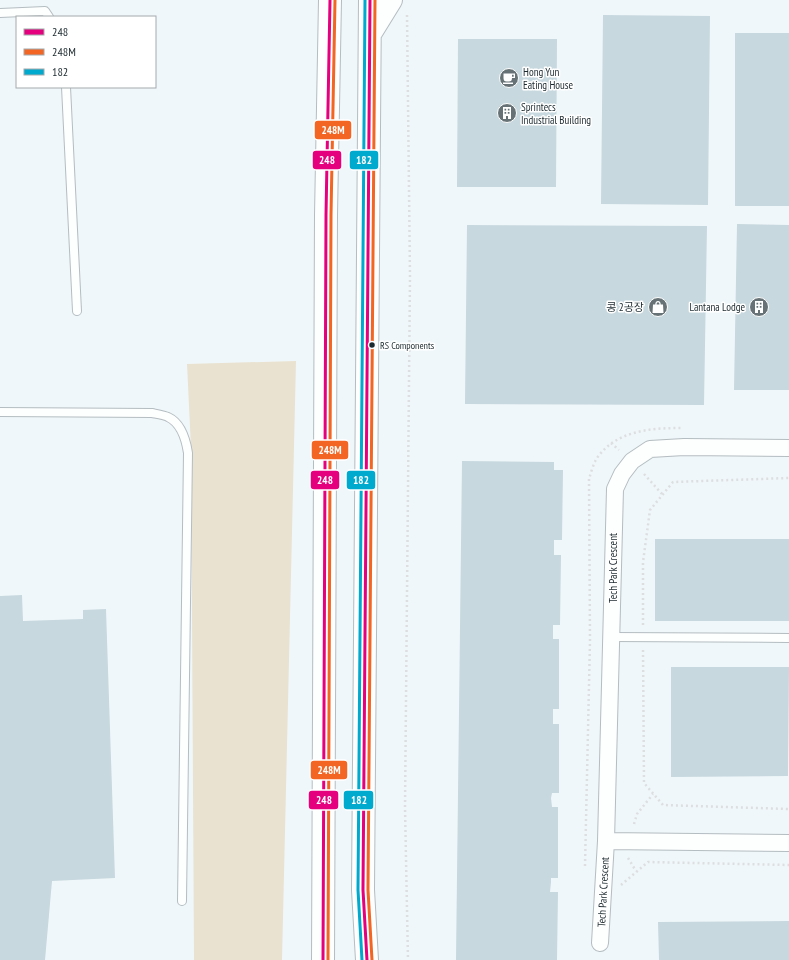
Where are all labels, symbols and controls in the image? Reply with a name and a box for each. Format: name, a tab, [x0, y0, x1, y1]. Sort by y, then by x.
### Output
legend	[16, 16, 156, 88]
text: 248	[52, 24, 68, 39]
text: 248M	[52, 44, 76, 59]
text: 182	[52, 64, 68, 79]
place label: Hong Yun Eating House	[523, 65, 574, 92]
cafe icon: Hong Yun Eating House	[498, 67, 520, 89]
place label: Sprintecs Industrial Building	[521, 100, 591, 127]
building icon: Sprintecs Industrial Building	[496, 102, 518, 124]
line badge: 248M	[314, 120, 352, 140]
text: 248M	[321, 123, 345, 137]
line badge: 248	[312, 150, 342, 170]
line badge: 182	[349, 150, 379, 170]
text: 248	[319, 153, 335, 167]
text: 182	[356, 153, 372, 167]
shop icon: 콩 2공장	[647, 296, 669, 318]
building icon: Lantana Lodge	[748, 296, 770, 318]
place label: 콩 2공장	[606, 300, 644, 314]
place label: Lantana Lodge	[689, 300, 745, 314]
place label: RS Components	[380, 339, 435, 352]
marker: RS Components	[367, 340, 377, 350]
line badge: 248M	[311, 440, 349, 460]
text: 248M	[318, 443, 342, 457]
line badge: 248	[310, 470, 340, 490]
line badge: 182	[346, 470, 376, 490]
text: 248	[317, 473, 333, 487]
text: 182	[353, 473, 369, 487]
street label: Tech Park Crescent	[606, 533, 620, 603]
line badge: 248M	[310, 760, 348, 780]
text: 248M	[317, 763, 341, 777]
line badge: 248	[308, 790, 339, 810]
line badge: 182	[343, 790, 374, 810]
text: 248	[316, 793, 332, 807]
text: 182	[351, 793, 367, 807]
street label: Tech Park Crescent	[594, 857, 612, 927]

